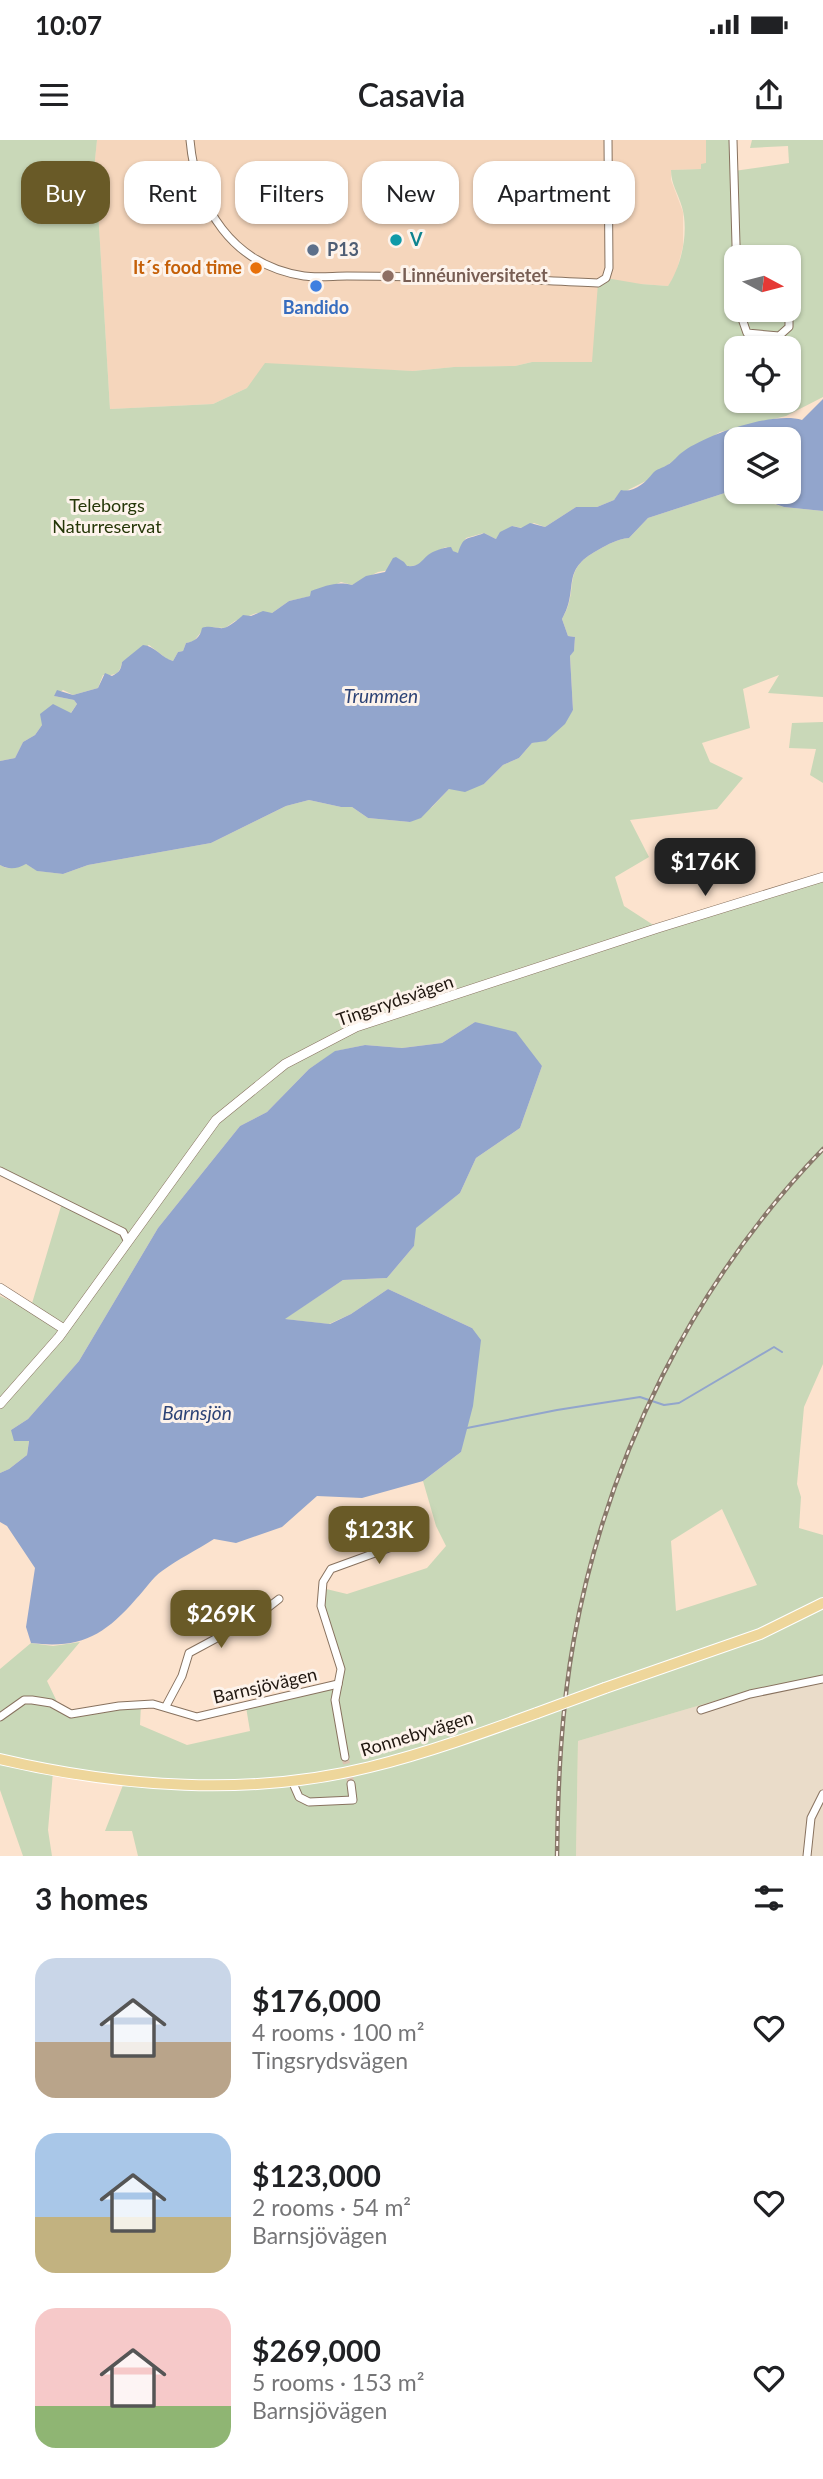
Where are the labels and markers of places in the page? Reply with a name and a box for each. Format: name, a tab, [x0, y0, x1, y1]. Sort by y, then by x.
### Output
place label: V	[409, 228, 423, 250]
marker: V	[388, 232, 404, 248]
place label: P13	[327, 238, 359, 260]
marker: P13	[305, 242, 321, 258]
place label: It´s food time	[133, 256, 242, 278]
marker: It´s food time	[248, 260, 264, 276]
place label: Linnéuniversitetet	[402, 264, 548, 286]
marker: Linnéuniversitetet	[380, 268, 396, 284]
marker: Bandido	[308, 278, 324, 294]
place label: Bandido	[283, 296, 349, 318]
pin: $176K	[656, 838, 754, 898]
pin: $123K	[330, 1506, 428, 1566]
pin: $269K	[172, 1590, 270, 1650]

